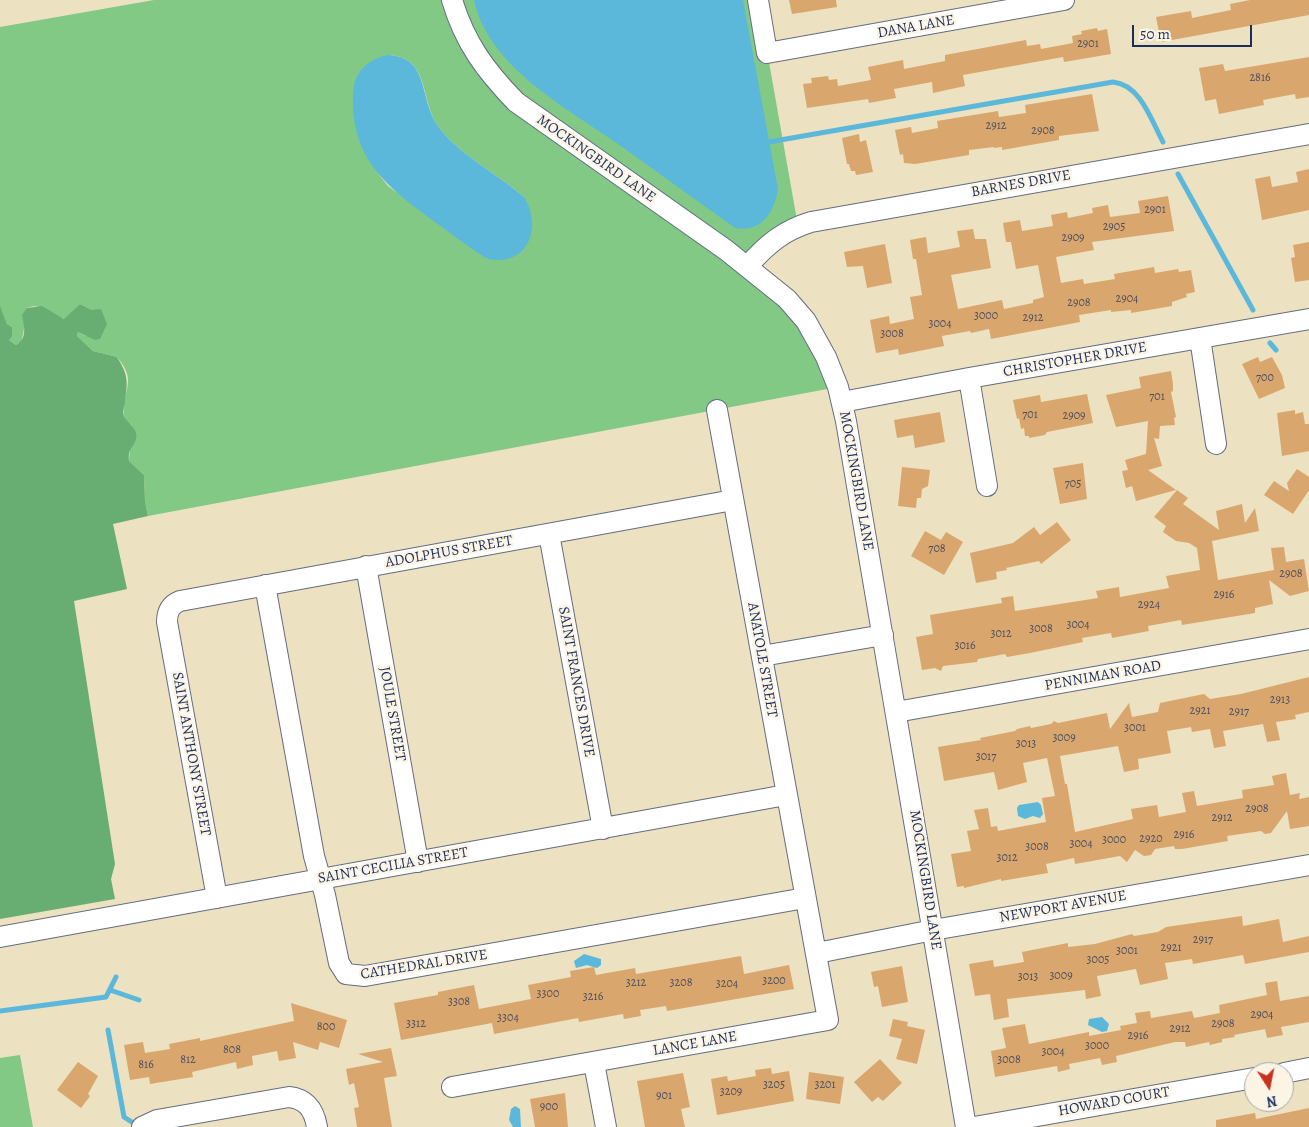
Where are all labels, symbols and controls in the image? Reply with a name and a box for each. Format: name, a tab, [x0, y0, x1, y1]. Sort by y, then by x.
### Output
street label: DANA LANE	[876, 11, 956, 43]
scale bar	[1134, 15, 1254, 47]
text: 50 m	[1140, 24, 1170, 44]
house number: 2901	[1077, 37, 1099, 51]
house number: 2816	[1249, 71, 1271, 85]
street label: MOCKINGBIRD LANE	[533, 111, 659, 207]
house number: 2912	[986, 119, 1006, 133]
house number: 2908	[1031, 124, 1055, 138]
street label: BARNES DRIVE	[970, 166, 1072, 202]
house number: 2901	[1144, 203, 1166, 217]
house number: 2905	[1103, 220, 1125, 234]
house number: 2909	[1061, 231, 1085, 245]
house number: 2904	[1116, 292, 1138, 306]
house number: 2908	[1067, 296, 1091, 310]
house number: 3000	[974, 309, 998, 323]
house number: 2912	[1023, 311, 1043, 325]
house number: 3004	[928, 317, 952, 331]
house number: 3008	[880, 327, 904, 341]
street label: CHRISTOPHER DRIVE	[1002, 339, 1148, 381]
house number: 700	[1256, 371, 1274, 385]
house number: 701	[1149, 390, 1165, 404]
house number: 701	[1022, 408, 1038, 422]
house number: 2909	[1062, 409, 1086, 423]
street label: MOCKINGBIRD LANE	[835, 410, 877, 552]
house number: 705	[1065, 477, 1081, 491]
street label: ADOLPHUS STREET	[384, 532, 514, 572]
house number: 708	[928, 542, 946, 556]
house number: 2908	[1279, 567, 1303, 581]
house number: 2916	[1214, 588, 1234, 602]
house number: 2924	[1138, 598, 1160, 612]
street label: ANATOLE STREET	[743, 601, 781, 719]
street label: SAINT FRANCES DRIVE	[554, 605, 598, 759]
house number: 3004	[1066, 618, 1090, 632]
house number: 3008	[1029, 622, 1053, 636]
house number: 3012	[990, 627, 1012, 641]
house number: 3016	[954, 639, 976, 653]
street label: PENNIMAN ROAD	[1043, 657, 1163, 695]
street label: JOULE STREET	[375, 665, 409, 763]
street label: SAINT ANTHONY STREET	[168, 671, 214, 837]
house number: 2913	[1270, 693, 1290, 707]
house number: 2921	[1190, 704, 1210, 718]
house number: 2917	[1229, 705, 1249, 719]
house number: 3001	[1124, 721, 1146, 735]
house number: 3009	[1052, 731, 1076, 745]
house number: 3013	[1016, 737, 1036, 751]
house number: 3017	[976, 750, 996, 764]
house number: 2908	[1245, 802, 1269, 816]
street label: MOCKINGBIRD LANE	[905, 809, 945, 951]
house number: 2912	[1212, 811, 1232, 825]
house number: 2916	[1174, 828, 1194, 842]
house number: 2920	[1139, 832, 1163, 846]
house number: 3000	[1102, 833, 1126, 847]
house number: 3004	[1069, 837, 1093, 851]
house number: 3008	[1025, 840, 1049, 854]
street label: SAINT CECILIA STREET	[317, 844, 469, 888]
house number: 3012	[996, 851, 1018, 865]
street label: NEWPORT AVENUE	[998, 887, 1128, 927]
house number: 2917	[1193, 933, 1213, 947]
house number: 2921	[1161, 941, 1181, 955]
house number: 3001	[1116, 944, 1138, 958]
street label: CATHEDRAL DRIVE	[359, 946, 489, 984]
house number: 3005	[1087, 953, 1109, 967]
house number: 3009	[1049, 969, 1073, 983]
house number: 3013	[1018, 970, 1038, 984]
house number: 3200	[762, 974, 786, 988]
house number: 3212	[626, 976, 646, 990]
house number: 3208	[670, 976, 692, 990]
house number: 3204	[716, 977, 738, 991]
house number: 3300	[537, 987, 559, 1001]
house number: 3216	[583, 990, 603, 1004]
house number: 3308	[448, 995, 470, 1009]
house number: 2904	[1251, 1008, 1273, 1022]
house number: 3304	[497, 1011, 519, 1025]
house number: 3312	[406, 1017, 426, 1031]
house number: 2908	[1211, 1017, 1235, 1031]
house number: 800	[317, 1020, 335, 1034]
house number: 2912	[1170, 1022, 1190, 1036]
street label: LANCE LANE	[652, 1028, 738, 1060]
house number: 2916	[1128, 1029, 1148, 1043]
house number: 3000	[1085, 1039, 1109, 1053]
house number: 808	[223, 1043, 241, 1057]
house number: 3004	[1041, 1045, 1065, 1059]
house number: 812	[180, 1053, 196, 1067]
house number: 3008	[997, 1053, 1021, 1067]
house number: 816	[138, 1058, 154, 1072]
north arrow	[1244, 1062, 1294, 1112]
house number: 3205	[763, 1078, 785, 1092]
house number: 3201	[814, 1078, 836, 1092]
street label: HOWARD COURT	[1057, 1083, 1171, 1121]
house number: 3209	[720, 1085, 742, 1099]
house number: 901	[656, 1089, 672, 1103]
text: N	[1265, 1091, 1279, 1112]
house number: 900	[540, 1100, 558, 1114]

